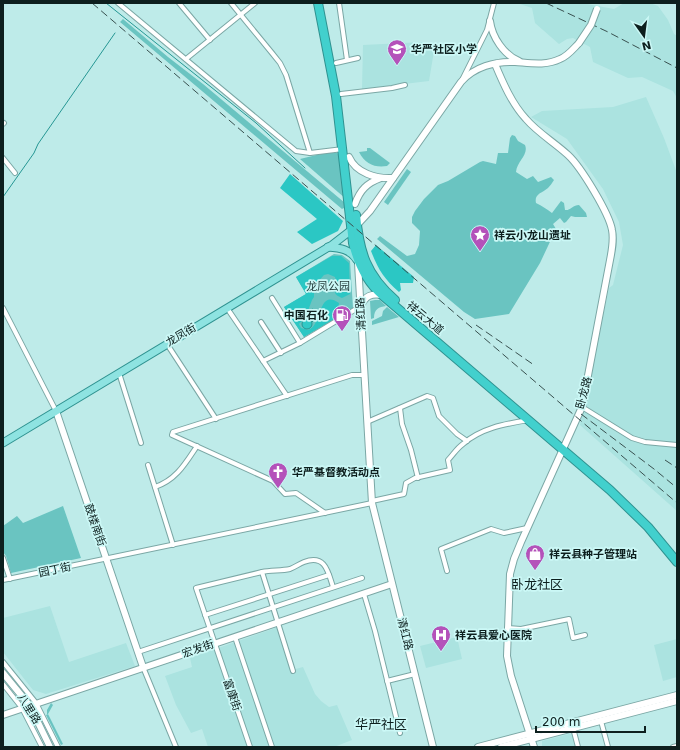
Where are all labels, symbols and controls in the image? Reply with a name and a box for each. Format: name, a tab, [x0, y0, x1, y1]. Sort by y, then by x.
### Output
north arrow	[624, 16, 664, 56]
school or university icon: 华严社区小学	[386, 38, 408, 66]
text: N	[640, 38, 652, 53]
place label: 华严社区小学	[411, 43, 477, 56]
place icon: 祥云小龙山遗址	[469, 224, 491, 252]
place label: 祥云小龙山遗址	[494, 229, 571, 242]
park label: 龙凤公园	[306, 280, 350, 293]
street label: 清红路	[354, 297, 368, 331]
street label: 祥云大道	[404, 299, 446, 337]
fuel station icon: 中国石化	[331, 304, 353, 332]
place label: 中国石化	[284, 309, 328, 322]
street label: 龙凤街	[164, 321, 198, 349]
street label: 卧龙路	[573, 375, 595, 411]
church icon: 华严基督教活动点	[267, 461, 289, 489]
place label: 华严基督教活动点	[292, 466, 380, 479]
street label: 鼓楼南街	[82, 502, 108, 548]
shop icon: 祥云县种子管理站	[524, 543, 546, 571]
place label: 祥云县种子管理站	[549, 548, 637, 561]
street label: 园丁街	[38, 560, 72, 580]
district label: 卧龙社区	[511, 577, 563, 592]
street label: 清红路	[395, 616, 415, 652]
hospital icon: 祥云县爱心医院	[430, 624, 452, 652]
place label: 祥云县爱心医院	[455, 629, 532, 642]
street label: 宏发街	[180, 637, 216, 661]
street label: 富康街	[220, 677, 244, 713]
street label: 八里路	[15, 692, 43, 726]
scale bar	[536, 708, 645, 734]
text: 200 m	[542, 715, 580, 729]
district label: 华严社区	[355, 717, 407, 732]

